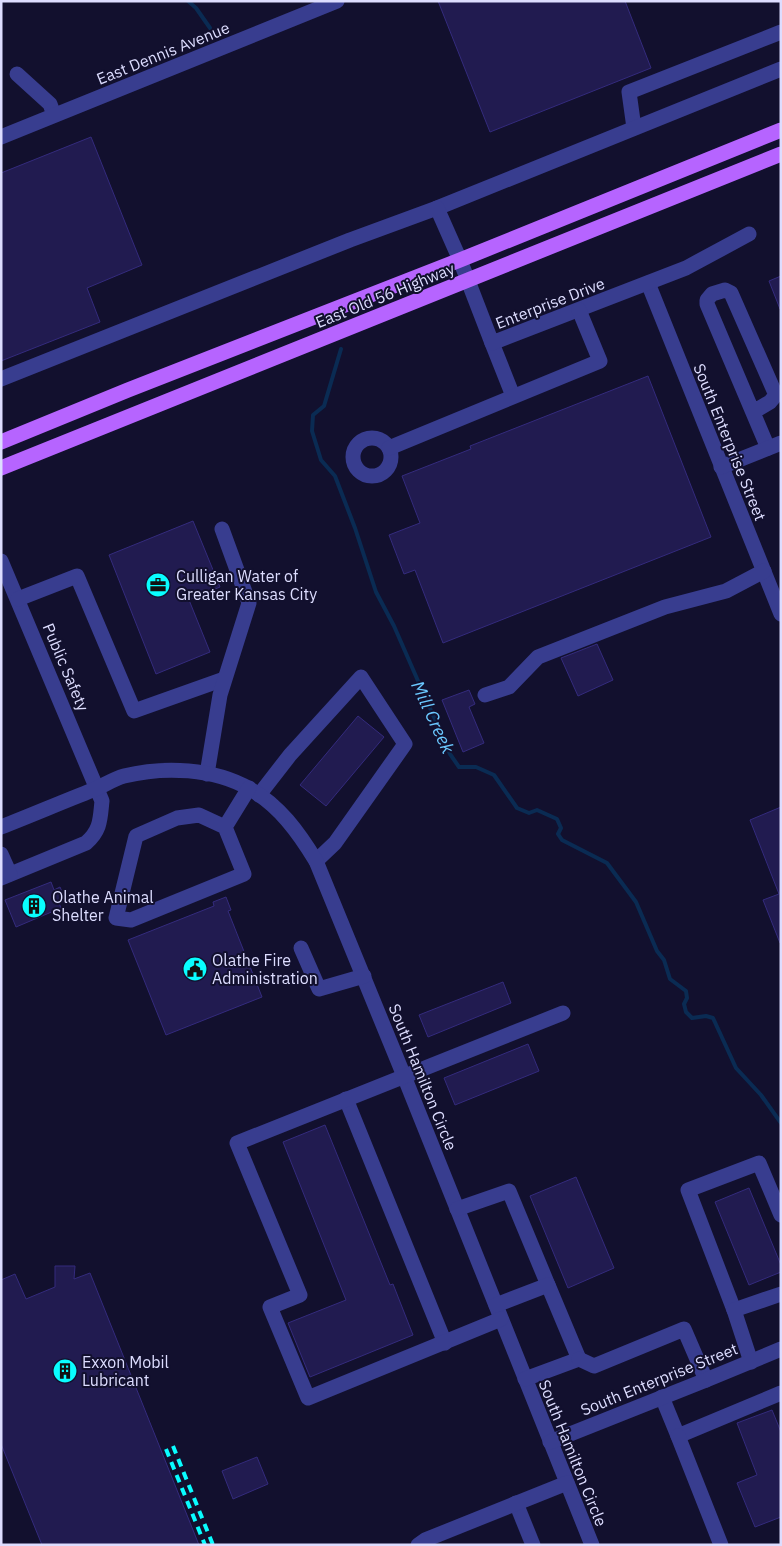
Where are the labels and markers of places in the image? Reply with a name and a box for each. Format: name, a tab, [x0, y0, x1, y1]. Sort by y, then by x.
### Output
place label: Culligan Water of Greater Kansas City	[176, 566, 317, 604]
office icon: Culligan Water of Greater Kansas City	[145, 572, 171, 598]
place label: Olathe Animal Shelter	[52, 887, 154, 925]
building icon: Olathe Animal Shelter	[21, 893, 47, 919]
place label: Olathe Fire Administration	[212, 950, 318, 988]
public building icon: Olathe Fire Administration	[182, 956, 208, 982]
place label: Exxon Mobil Lubricant	[82, 1352, 169, 1390]
building icon: Exxon Mobil Lubricant	[52, 1358, 78, 1384]

